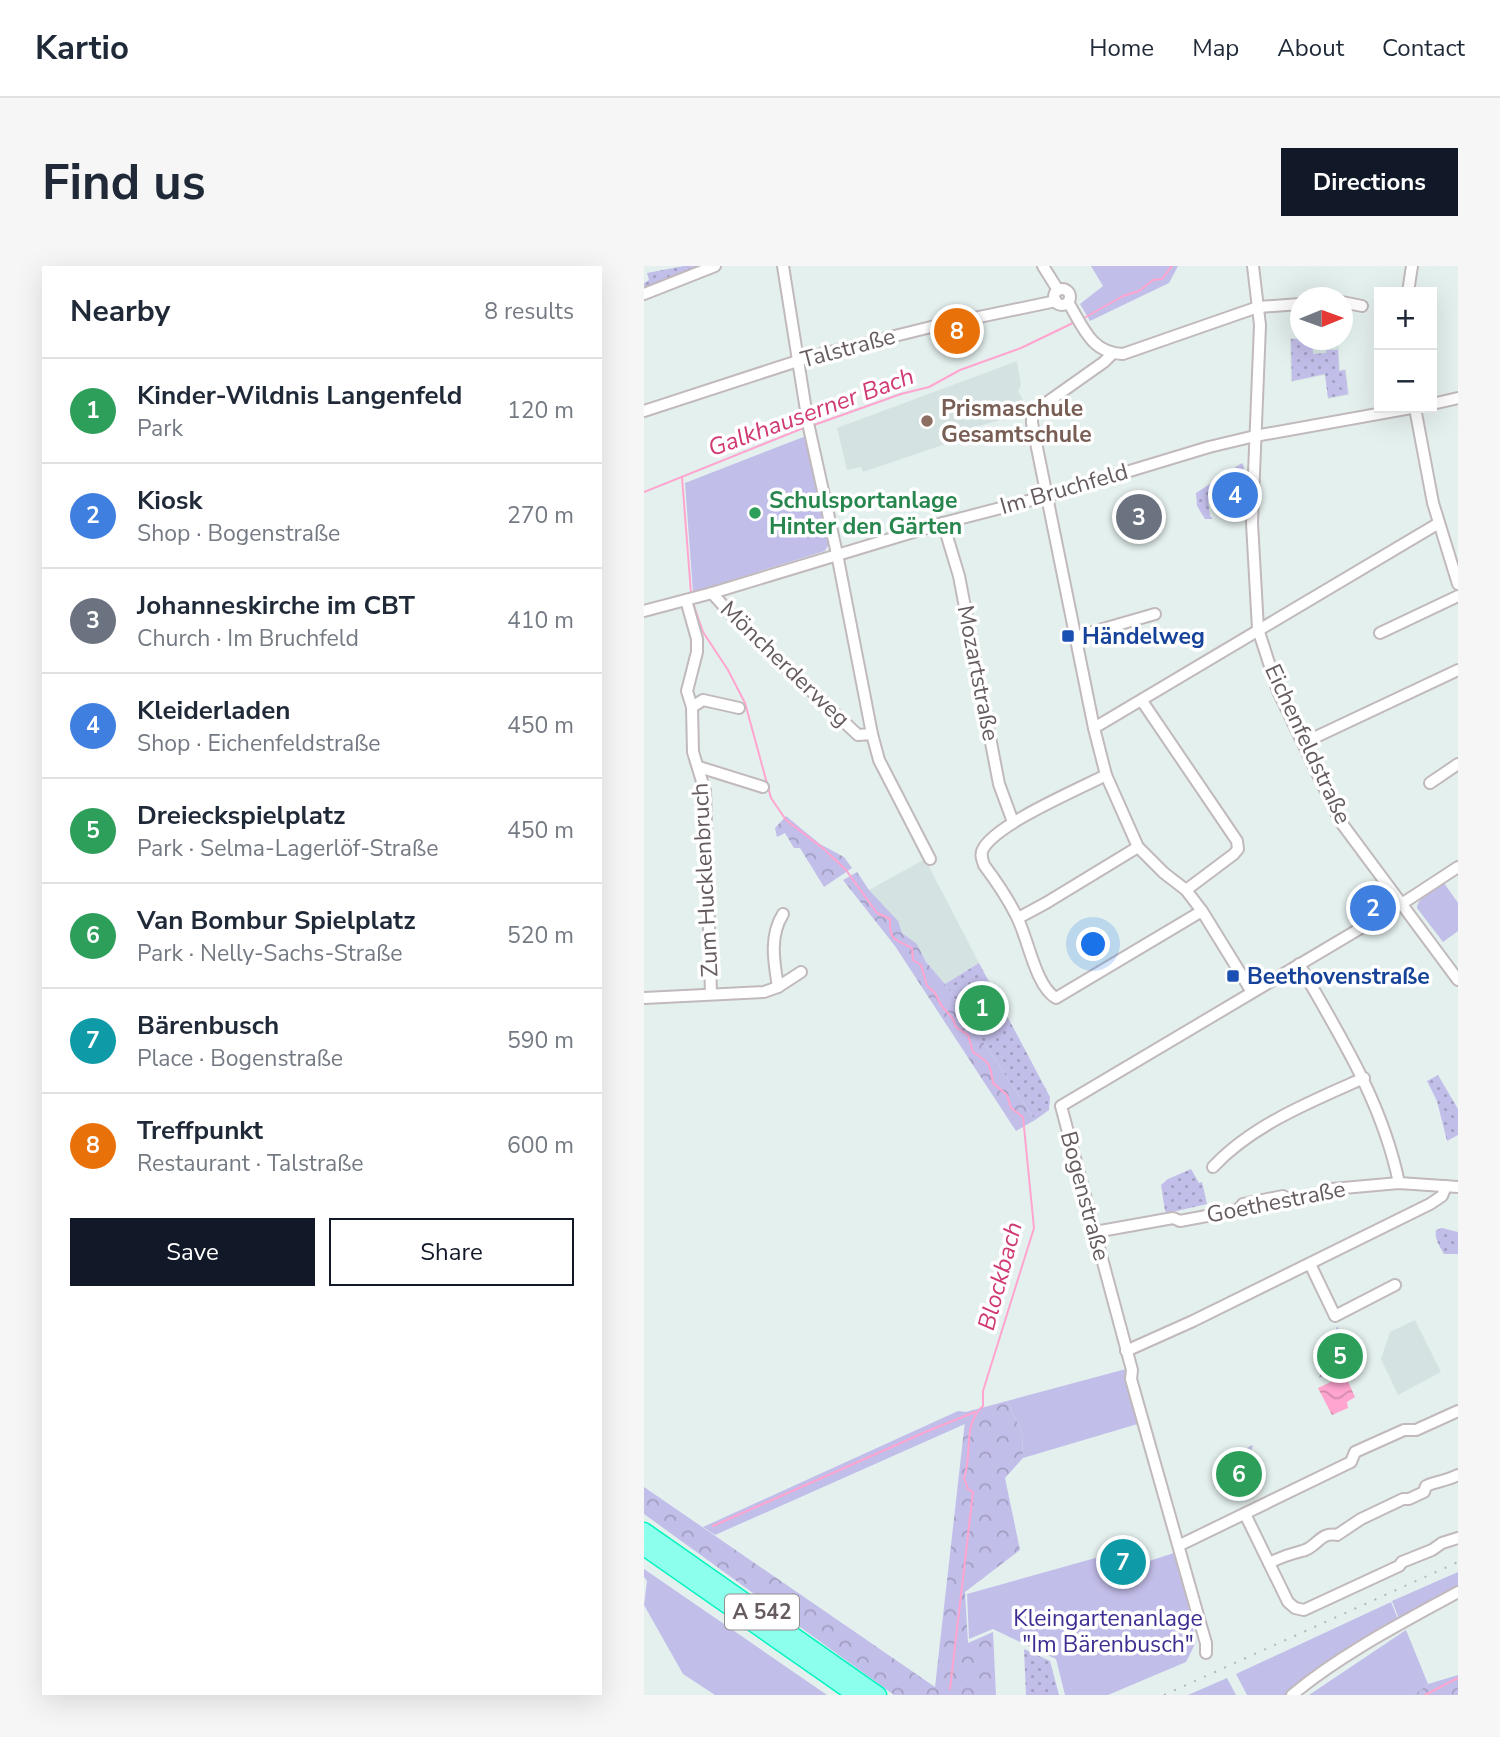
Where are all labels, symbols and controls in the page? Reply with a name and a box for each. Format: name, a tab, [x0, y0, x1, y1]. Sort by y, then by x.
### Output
text: Kartio	[35, 26, 129, 71]
text: Home	[1089, 32, 1154, 64]
text: Map	[1192, 32, 1239, 64]
text: About	[1277, 32, 1344, 64]
text: Contact	[1382, 32, 1465, 64]
button: Directions	[1281, 148, 1458, 216]
text: Find us	[42, 149, 206, 216]
north arrow	[1290, 287, 1353, 350]
map controls	[1374, 287, 1437, 413]
button: +	[1374, 287, 1437, 350]
text: Nearby	[70, 291, 170, 332]
text: 8 results	[484, 296, 574, 327]
pin: 8	[934, 305, 980, 357]
street label: Talstraße	[797, 321, 899, 375]
button: −	[1374, 350, 1437, 413]
water label: Galkhauserner Bach	[704, 360, 918, 464]
text: Kinder-Wildnis Langenfeld	[137, 378, 462, 413]
place label: Prismaschule Gesamtschule	[941, 393, 1092, 450]
text: 1	[86, 395, 100, 426]
text: 120 m	[507, 395, 574, 426]
text: Park	[137, 413, 183, 444]
marker: Prismaschule Gesamtschule	[919, 413, 935, 429]
street label: Im Bruchfeld	[996, 456, 1132, 522]
pin: 4	[1212, 469, 1258, 521]
text: Kiosk	[137, 483, 203, 518]
place label: Schulsportanlage Hinter den Gärten	[769, 485, 962, 542]
pin: 3	[1116, 491, 1162, 543]
text: 2	[86, 500, 100, 531]
text: 270 m	[507, 500, 574, 531]
marker: Schulsportanlage Hinter den Gärten	[747, 505, 763, 521]
text: Shop · Bogenstraße	[137, 518, 340, 549]
text: Johanneskirche im CBT	[137, 588, 415, 623]
street label: Möncherderweg	[713, 594, 857, 734]
street label: Mozartstraße	[950, 603, 1006, 743]
text: 3	[86, 605, 100, 636]
text: 410 m	[507, 605, 574, 636]
place label: Händelweg	[1082, 621, 1205, 652]
text: Church · Im Bruchfeld	[137, 623, 359, 654]
marker: Händelweg	[1060, 628, 1076, 644]
street label: Eichenfeldstraße	[1257, 659, 1359, 829]
text: Kleiderladen	[137, 693, 290, 728]
text: 4	[86, 710, 100, 741]
text: 450 m	[507, 710, 574, 741]
text: Shop · Eichenfeldstraße	[137, 728, 381, 759]
street label: Zum Hucklenbruch	[684, 782, 726, 978]
text: Dreieckspielplatz	[137, 798, 345, 833]
text: 5	[86, 815, 100, 846]
text: 450 m	[507, 815, 574, 846]
text: Park · Selma-Lagerlöf-Straße	[137, 833, 438, 864]
pin: 2	[1350, 882, 1396, 934]
text: Van Bombur Spielplatz	[137, 903, 415, 938]
text: 6	[86, 920, 100, 951]
text: 520 m	[507, 920, 574, 951]
your location	[1076, 927, 1110, 961]
text: Park · Nelly-Sachs-Straße	[137, 938, 403, 969]
place label: Beethovenstraße	[1247, 961, 1430, 992]
marker: Beethovenstraße	[1225, 968, 1241, 984]
pin: 1	[959, 982, 1005, 1034]
text: Bärenbusch	[137, 1008, 279, 1043]
text: 7	[86, 1025, 100, 1056]
text: 590 m	[507, 1025, 574, 1056]
text: Place · Bogenstraße	[137, 1043, 343, 1074]
text: Treffpunkt	[137, 1113, 263, 1148]
street label: Bogenstraße	[1053, 1128, 1117, 1264]
text: 8	[86, 1130, 100, 1161]
text: 600 m	[507, 1130, 574, 1161]
text: Restaurant · Talstraße	[137, 1148, 364, 1179]
street label: Goethestraße	[1204, 1173, 1348, 1231]
button: Save	[70, 1218, 315, 1286]
button: Share	[329, 1218, 574, 1286]
water label: Blockbach	[970, 1218, 1030, 1334]
pin: 5	[1317, 1330, 1363, 1382]
pin: 6	[1216, 1448, 1262, 1500]
pin: 7	[1100, 1536, 1146, 1588]
road number: A 542	[725, 1594, 799, 1630]
park label: Kleingartenanlage "Im Bärenbusch"	[1013, 1603, 1203, 1660]

